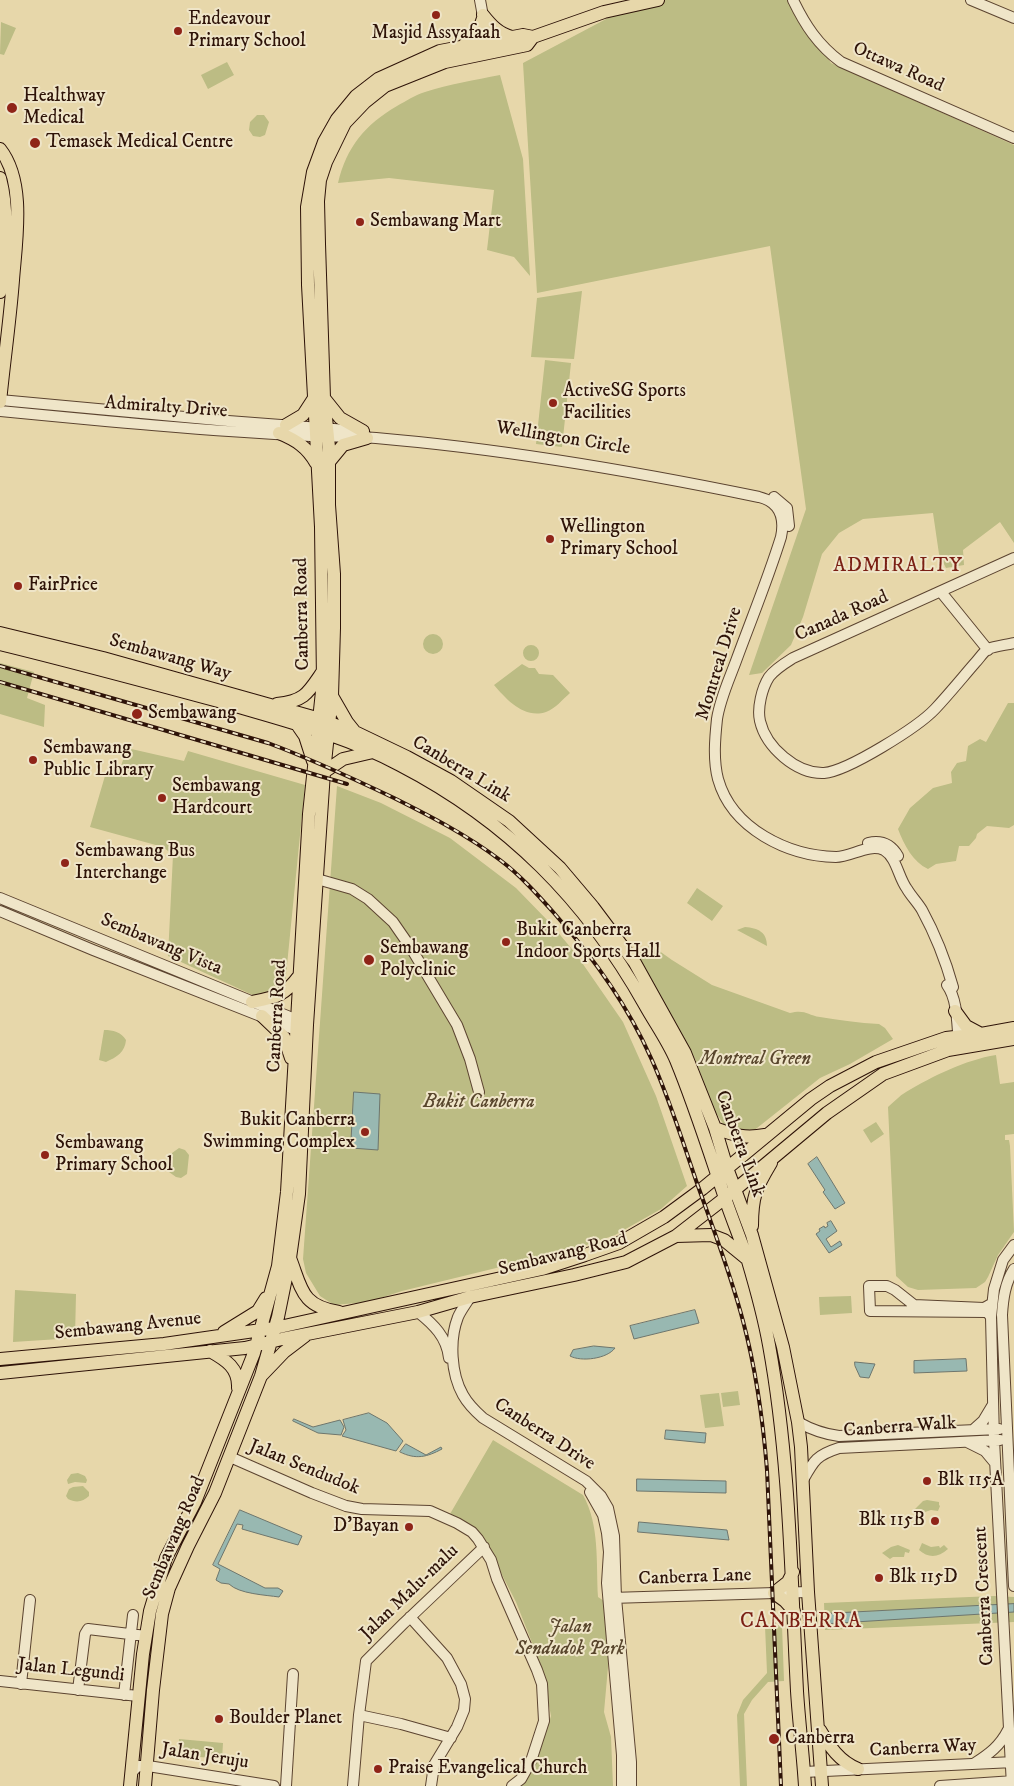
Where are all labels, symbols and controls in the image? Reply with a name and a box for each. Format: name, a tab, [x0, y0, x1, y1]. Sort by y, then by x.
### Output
place label: Endeavour Primary School	[188, 9, 306, 53]
marker: Masjid Assyafaah	[430, 9, 442, 21]
place label: Masjid Assyafaah	[372, 23, 500, 45]
marker: Endeavour Primary School	[172, 25, 184, 37]
street label: Ottawa Road	[849, 38, 947, 98]
place label: Healthway Medical	[23, 86, 105, 130]
marker: Healthway Medical	[5, 101, 19, 115]
place label: Temasek Medical Centre	[46, 132, 233, 154]
marker: Temasek Medical Centre	[28, 136, 42, 150]
place label: Sembawang Mart	[370, 211, 501, 233]
marker: Sembawang Mart	[354, 216, 366, 228]
place label: ActiveSG Sports Facilities	[563, 381, 686, 425]
street label: Admiralty Drive	[104, 392, 228, 424]
marker: ActiveSG Sports Facilities	[547, 397, 559, 409]
street label: Wellington Circle	[494, 417, 632, 461]
place label: Wellington Primary School	[560, 517, 678, 561]
marker: Wellington Primary School	[544, 533, 556, 545]
district label: ADMIRALTY	[832, 555, 964, 579]
street label: Canberra Road	[291, 557, 315, 671]
place label: FairPrice	[28, 575, 98, 597]
marker: FairPrice	[12, 580, 24, 592]
street label: Canada Road	[792, 586, 892, 648]
street label: Montreal Drive	[692, 605, 748, 723]
street label: Sembawang Way	[106, 630, 234, 686]
place label: Sembawang	[148, 703, 236, 725]
marker: Sembawang	[130, 707, 144, 721]
street label: Canberra Link	[407, 731, 515, 809]
place label: Sembawang Public Library	[43, 738, 154, 782]
marker: Sembawang Public Library	[27, 754, 39, 766]
place label: Sembawang Hardcourt	[172, 776, 260, 820]
marker: Sembawang Hardcourt	[156, 792, 168, 804]
place label: Sembawang Bus Interchange	[75, 841, 195, 885]
marker: Sembawang Bus Interchange	[59, 857, 71, 869]
street label: Sembawang Vista	[97, 909, 225, 981]
place label: Bukit Canberra Indoor Sports Hall	[516, 920, 660, 964]
marker: Bukit Canberra Indoor Sports Hall	[500, 936, 512, 948]
place label: Sembawang Polyclinic	[380, 938, 468, 982]
marker: Sembawang Polyclinic	[362, 953, 376, 967]
street label: Canberra Road	[264, 959, 292, 1073]
park label: Montreal Green	[699, 1049, 811, 1071]
street label: Canberra Link	[709, 1088, 769, 1200]
park label: Bukit Canberra	[423, 1092, 535, 1114]
place label: Bukit Canberra Swimming Complex	[203, 1110, 355, 1154]
marker: Bukit Canberra Swimming Complex	[359, 1126, 371, 1138]
place label: Sembawang Primary School	[55, 1133, 173, 1177]
marker: Sembawang Primary School	[39, 1149, 51, 1161]
street label: Sembawang Road	[496, 1228, 630, 1282]
street label: Sembawang Avenue	[54, 1308, 202, 1346]
street label: Canberra Drive	[489, 1394, 599, 1476]
street label: Canberra Walk	[843, 1413, 957, 1443]
street label: Jalan Sendudok	[245, 1435, 363, 1501]
place label: Blk 115A	[937, 1470, 1004, 1492]
street label: Sembawang Road	[139, 1473, 211, 1603]
marker: Blk 115A	[921, 1475, 933, 1487]
place label: Blk 115B	[859, 1510, 925, 1532]
marker: Blk 115B	[929, 1515, 941, 1527]
place label: D'Bayan	[333, 1516, 399, 1538]
marker: D'Bayan	[403, 1521, 415, 1533]
street label: Canberra Crescent	[970, 1526, 1000, 1666]
street label: Jalan Malu-malu	[356, 1540, 464, 1646]
street label: Canberra Lane	[638, 1565, 752, 1591]
place label: Blk 115D	[889, 1567, 958, 1589]
marker: Blk 115D	[873, 1572, 885, 1584]
district label: CANBERRA	[739, 1610, 863, 1636]
park label: Jalan Sendudok Park	[515, 1617, 625, 1661]
street label: Jalan Legundi	[16, 1654, 126, 1688]
place label: Boulder Planet	[229, 1708, 342, 1730]
marker: Boulder Planet	[213, 1713, 225, 1725]
place label: Canberra	[785, 1728, 855, 1750]
marker: Canberra	[767, 1732, 781, 1746]
street label: Canberra Way	[869, 1735, 977, 1763]
street label: Jalan Jeruju	[160, 1739, 250, 1775]
place label: Praise Evangelical Church	[388, 1758, 587, 1780]
marker: Praise Evangelical Church	[372, 1763, 384, 1775]

